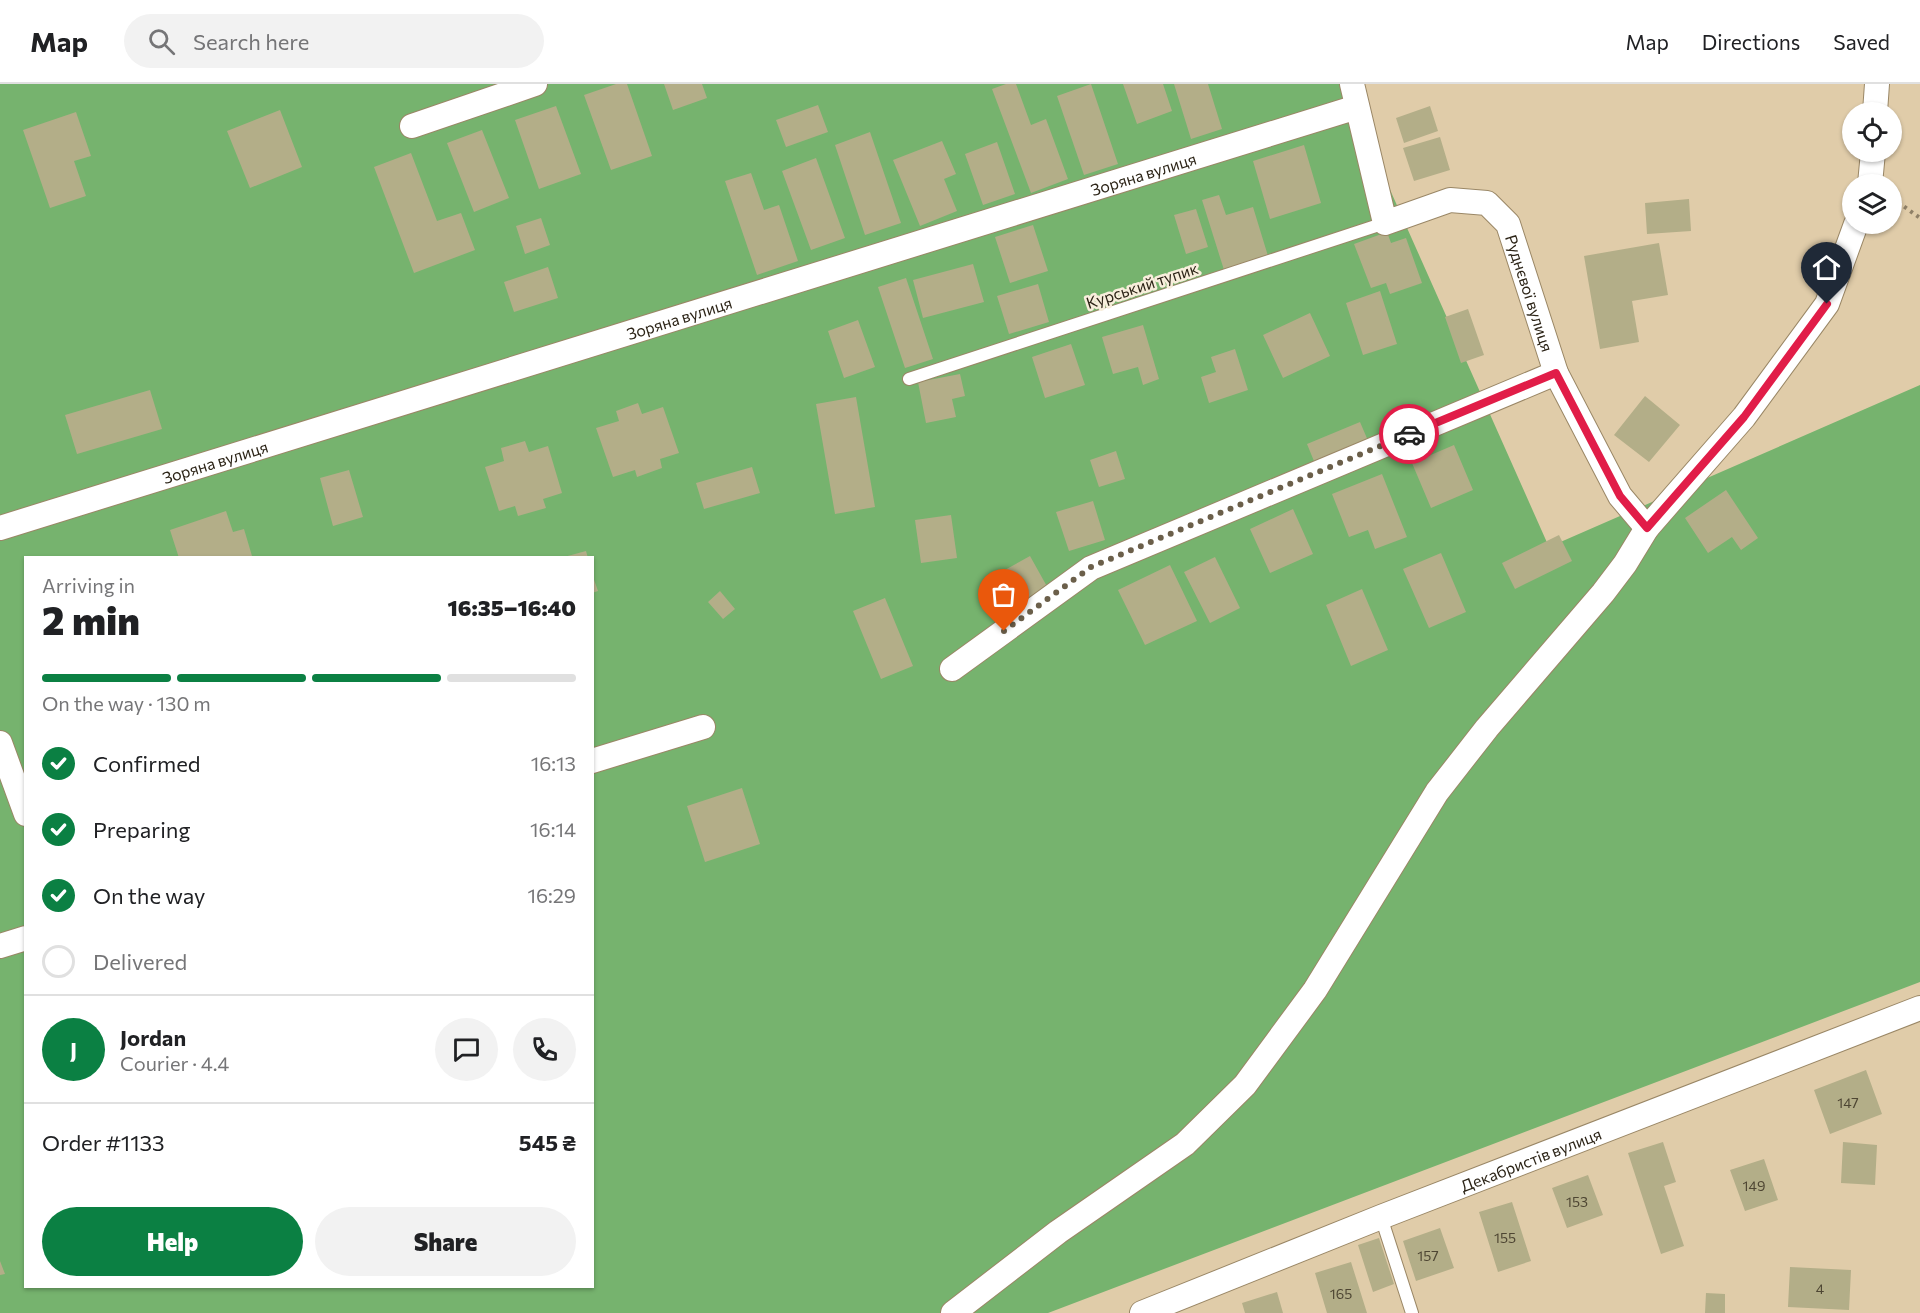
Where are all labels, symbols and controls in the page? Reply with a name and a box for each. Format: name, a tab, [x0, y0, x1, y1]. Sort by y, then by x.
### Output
search box	[124, 14, 544, 68]
text: Map	[30, 24, 88, 58]
icon: search	[145, 25, 178, 58]
text: Search here	[193, 28, 309, 55]
text: Map	[1626, 29, 1669, 54]
text: Directions	[1702, 29, 1800, 54]
text: Saved	[1833, 29, 1890, 54]
map controls	[1842, 102, 1902, 234]
button: locate	[1842, 102, 1902, 162]
street label: Зоряна вулиця	[1088, 148, 1198, 199]
button: layers	[1842, 174, 1902, 234]
street label: Руднєвої вулиця	[1502, 232, 1558, 354]
pin	[1801, 242, 1852, 304]
icon: home	[1810, 251, 1843, 284]
street label: Курський тупик	[1084, 258, 1201, 312]
street label: Зоряна вулиця	[624, 292, 734, 343]
courier	[1379, 404, 1439, 464]
icon: car	[1393, 418, 1426, 451]
street label: Зоряна вулиця	[160, 436, 270, 487]
pin	[978, 569, 1029, 631]
text: Arriving in	[42, 573, 135, 597]
icon: bag	[987, 578, 1020, 611]
text: 16:35–16:40	[448, 594, 576, 621]
text: 2 min	[42, 595, 140, 643]
text: On the way · 130 m	[42, 691, 211, 715]
icon: check	[42, 747, 75, 780]
text: Confirmed	[93, 750, 200, 777]
text: 16:13	[531, 751, 576, 775]
icon: check	[42, 813, 75, 846]
text: Preparing	[93, 816, 190, 843]
text: 16:14	[530, 817, 576, 841]
icon: check	[42, 879, 75, 912]
text: On the way	[93, 882, 205, 909]
text: 16:29	[527, 883, 576, 907]
text: Delivered	[93, 948, 187, 975]
button: chat	[435, 1018, 498, 1081]
button: phone	[513, 1018, 576, 1081]
text: Jordan	[120, 1024, 186, 1051]
text: J	[70, 1036, 77, 1063]
text: Courier · 4.4	[120, 1051, 229, 1075]
house number: 147	[1837, 1094, 1859, 1111]
street label: Декабристів вулиця	[1457, 1123, 1604, 1195]
text: Order #1133	[42, 1129, 165, 1156]
text: 545 ₴	[519, 1129, 576, 1156]
house number: 149	[1743, 1177, 1765, 1194]
house number: 153	[1566, 1193, 1588, 1210]
button: Help	[42, 1207, 303, 1276]
button: Share	[315, 1207, 576, 1276]
house number: 155	[1494, 1229, 1516, 1246]
house number: 157	[1417, 1247, 1439, 1264]
house number: 4	[1816, 1280, 1825, 1297]
house number: 165	[1330, 1285, 1352, 1302]

